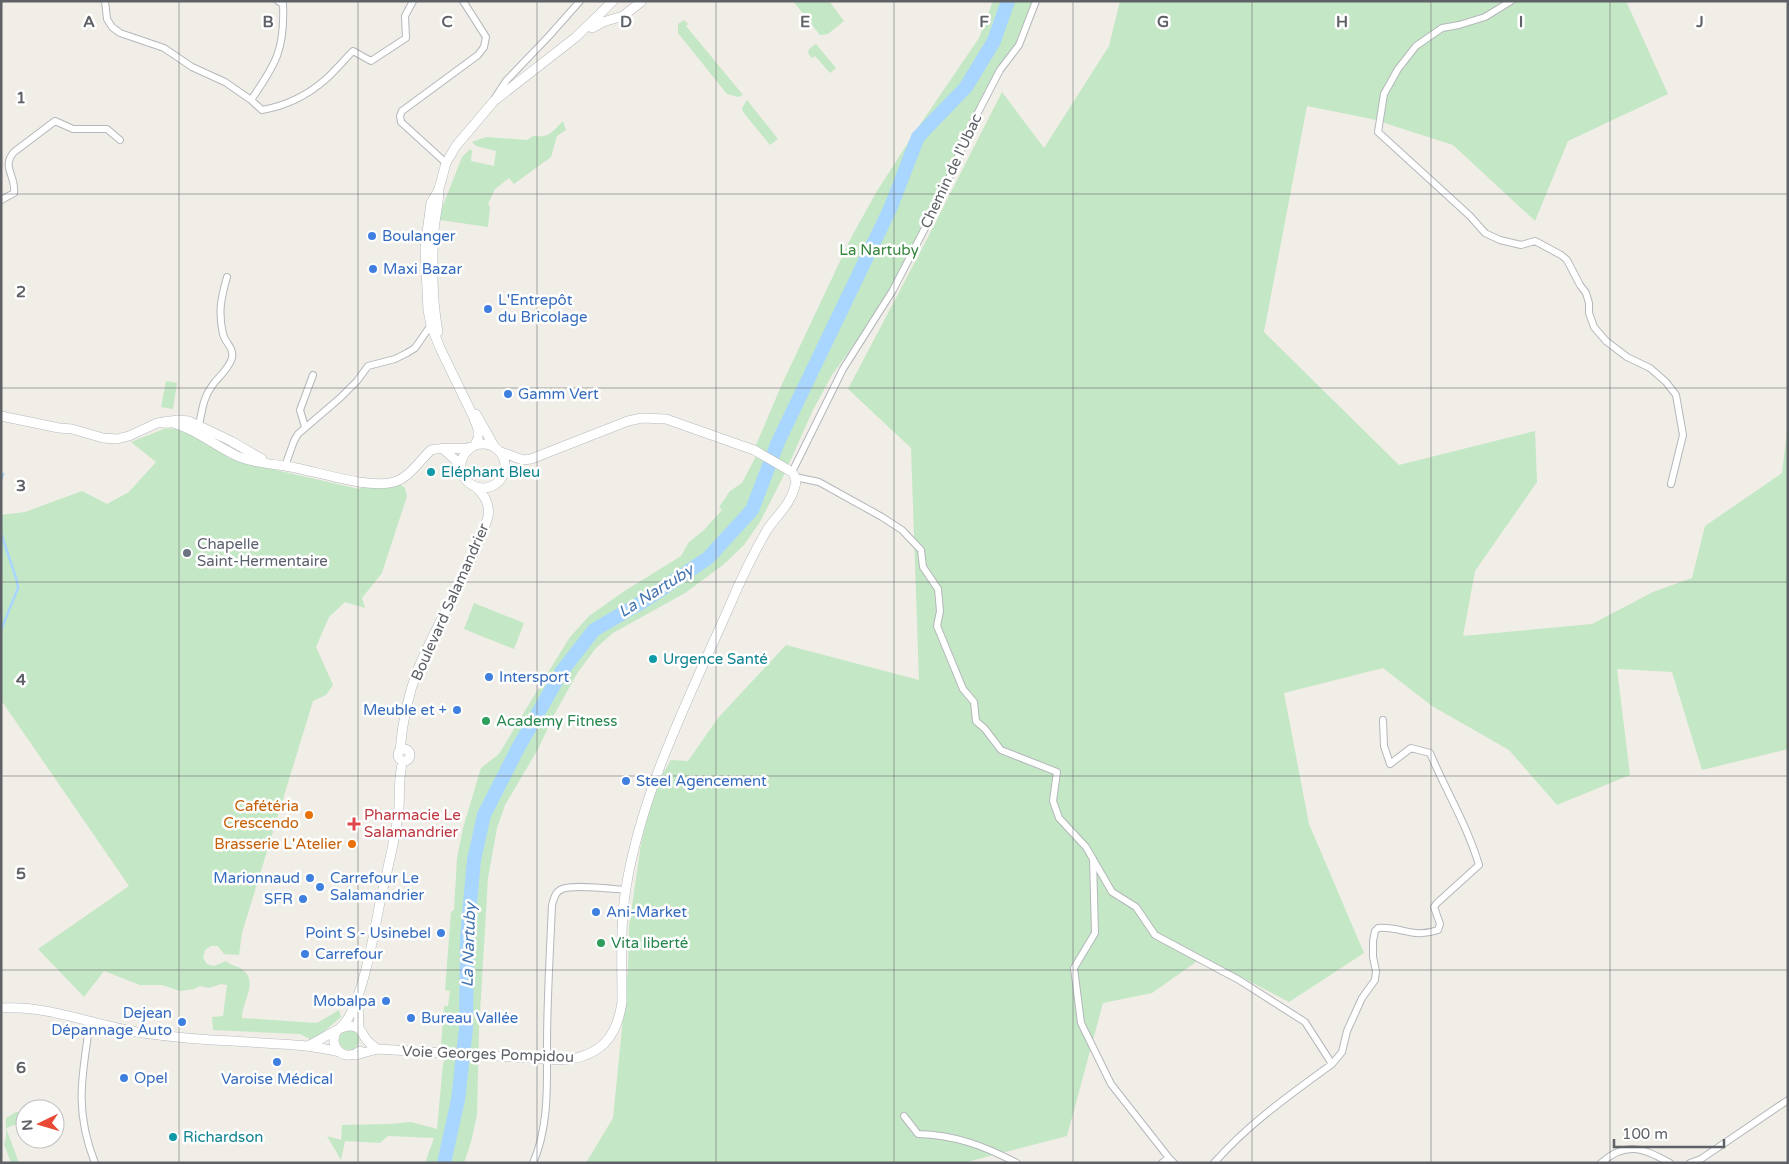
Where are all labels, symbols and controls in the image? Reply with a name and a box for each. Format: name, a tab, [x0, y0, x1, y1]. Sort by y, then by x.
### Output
text: A	[83, 12, 95, 32]
text: B	[262, 12, 274, 32]
text: C	[441, 12, 453, 32]
text: D	[620, 12, 632, 32]
text: E	[800, 12, 810, 32]
text: F	[979, 12, 989, 32]
text: G	[1157, 12, 1169, 32]
text: H	[1336, 12, 1348, 32]
text: I	[1519, 12, 1523, 32]
text: J	[1695, 12, 1704, 32]
text: 1	[16, 88, 26, 108]
street label: Chemin de l'Ubac	[917, 111, 985, 231]
place label: Boulanger	[382, 227, 456, 245]
marker: Boulanger	[366, 230, 378, 242]
park label: La Nartuby	[839, 241, 919, 259]
place label: Maxi Bazar	[383, 260, 462, 278]
marker: Maxi Bazar	[367, 263, 379, 275]
text: 2	[16, 282, 26, 302]
place label: L'Entrepôt du Bricolage	[498, 291, 587, 326]
marker: L'Entrepôt du Bricolage	[482, 303, 494, 315]
place label: Gamm Vert	[518, 385, 599, 403]
marker: Gamm Vert	[502, 388, 514, 400]
place label: Eléphant Bleu	[441, 463, 540, 481]
marker: Eléphant Bleu	[425, 466, 437, 478]
text: 3	[16, 476, 26, 496]
street label: Boulevard Salamandrier	[407, 520, 493, 683]
place label: Chapelle Saint-Hermentaire	[197, 535, 328, 570]
marker: Chapelle Saint-Hermentaire	[181, 547, 193, 559]
water label: La Nartuby	[615, 559, 699, 622]
place label: Urgence Santé	[663, 650, 768, 668]
marker: Urgence Santé	[647, 653, 659, 665]
place label: Intersport	[499, 668, 569, 686]
text: 4	[16, 670, 26, 690]
marker: Intersport	[483, 671, 495, 683]
place label: Meuble et +	[363, 701, 447, 719]
marker: Meuble et +	[451, 704, 463, 716]
place label: Academy Fitness	[496, 712, 617, 730]
marker: Academy Fitness	[480, 715, 492, 727]
place label: Steel Agencement	[636, 772, 767, 790]
marker: Steel Agencement	[620, 775, 632, 787]
place label: Cafétéria Crescendo	[223, 797, 299, 832]
place label: Pharmacie Le Salamandrier	[364, 806, 461, 841]
marker: Cafétéria Crescendo	[303, 809, 315, 821]
marker: Pharmacie Le Salamandrier	[348, 818, 360, 830]
place label: Brasserie L'Atelier	[214, 835, 342, 853]
marker: Brasserie L'Atelier	[346, 838, 358, 850]
text: 5	[16, 864, 26, 884]
place label: Marionnaud	[213, 869, 300, 887]
place label: Carrefour Le Salamandrier	[330, 869, 425, 904]
marker: Marionnaud	[304, 872, 316, 884]
marker: Carrefour Le Salamandrier	[314, 881, 326, 893]
place label: SFR	[264, 890, 293, 908]
marker: SFR	[297, 893, 309, 905]
water label: La Nartuby	[458, 900, 481, 988]
place label: Ani-Market	[606, 903, 687, 921]
marker: Ani-Market	[590, 906, 602, 918]
place label: Point S - Usinebel	[305, 924, 431, 942]
marker: Point S - Usinebel	[435, 927, 447, 939]
place label: Vita liberté	[611, 934, 688, 952]
marker: Vita liberté	[595, 937, 607, 949]
place label: Carrefour	[315, 945, 383, 963]
marker: Carrefour	[299, 948, 311, 960]
place label: Mobalpa	[313, 992, 376, 1010]
marker: Mobalpa	[380, 995, 392, 1007]
place label: Dejean Dépannage Auto	[51, 1004, 172, 1039]
place label: Bureau Vallée	[421, 1009, 518, 1027]
marker: Bureau Vallée	[405, 1012, 417, 1024]
marker: Dejean Dépannage Auto	[176, 1016, 188, 1028]
street label: Voie Georges Pompidou	[402, 1042, 574, 1066]
marker: Varoise Médical	[271, 1056, 283, 1068]
text: 6	[16, 1058, 26, 1078]
place label: Opel	[134, 1069, 168, 1087]
place label: Varoise Médical	[221, 1070, 333, 1088]
marker: Opel	[118, 1072, 130, 1084]
north arrow	[15, 1099, 65, 1149]
scale bar	[1614, 1116, 1724, 1148]
text: N	[19, 1119, 37, 1131]
text: 100 m	[1622, 1125, 1668, 1143]
place label: Richardson	[183, 1128, 263, 1146]
marker: Richardson	[167, 1131, 179, 1143]

